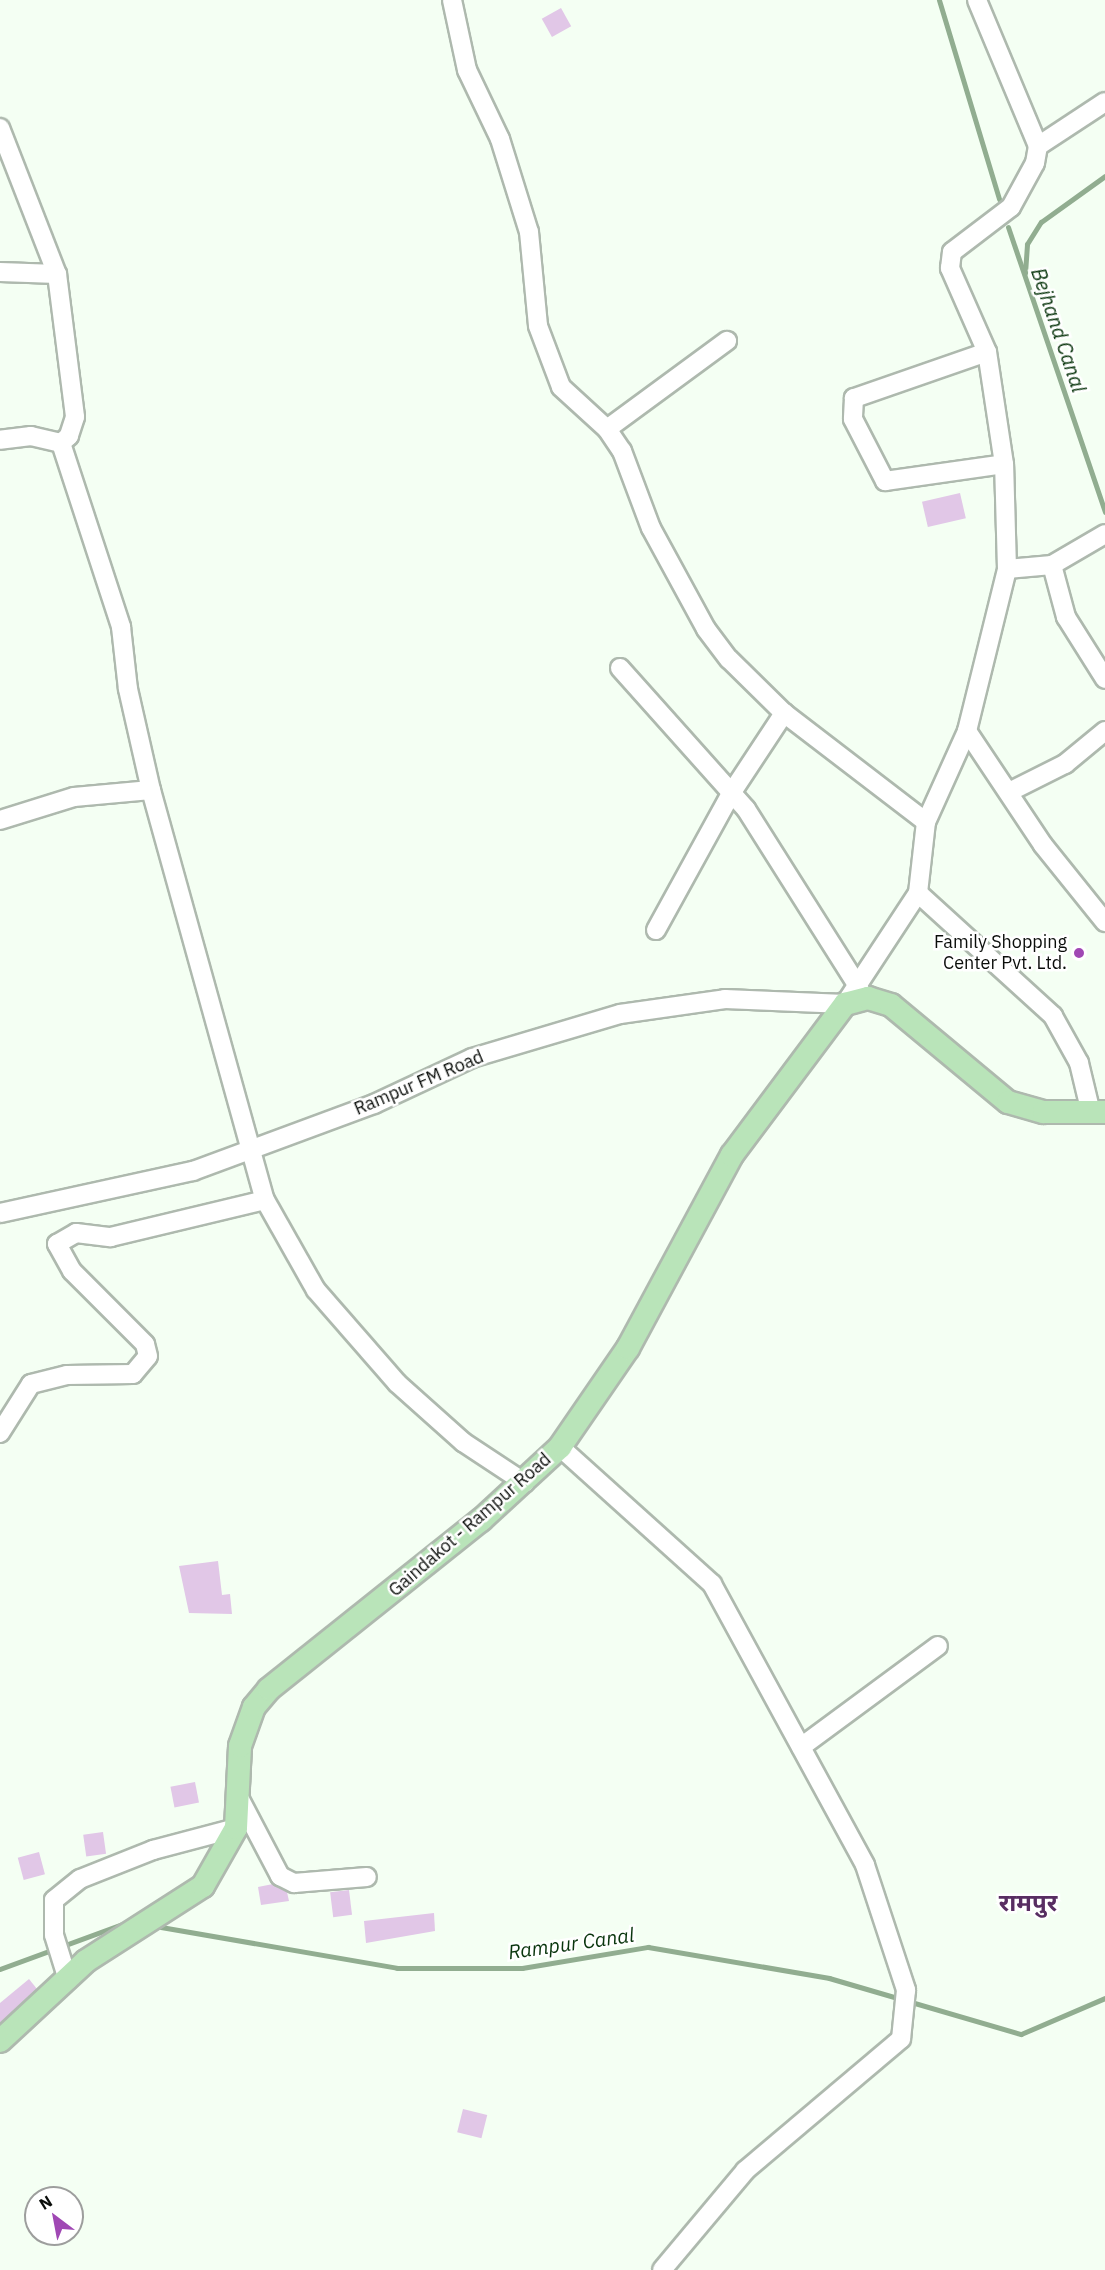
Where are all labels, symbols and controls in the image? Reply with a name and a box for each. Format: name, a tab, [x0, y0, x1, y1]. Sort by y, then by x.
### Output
water label: Bejhand Canal	[1026, 265, 1092, 395]
place label: Family Shopping Center Pvt. Ltd.	[934, 932, 1067, 974]
marker: Family Shopping Center Pvt. Ltd.	[1072, 946, 1086, 960]
street label: Rampur FM Road	[351, 1046, 487, 1120]
street label: Gaindakot - Rampur Road	[385, 1449, 555, 1601]
district label: रामपुर	[999, 1889, 1057, 1917]
water label: Rampur Canal	[506, 1922, 636, 1964]
north arrow	[24, 2186, 84, 2246]
text: N	[35, 2191, 56, 2214]

